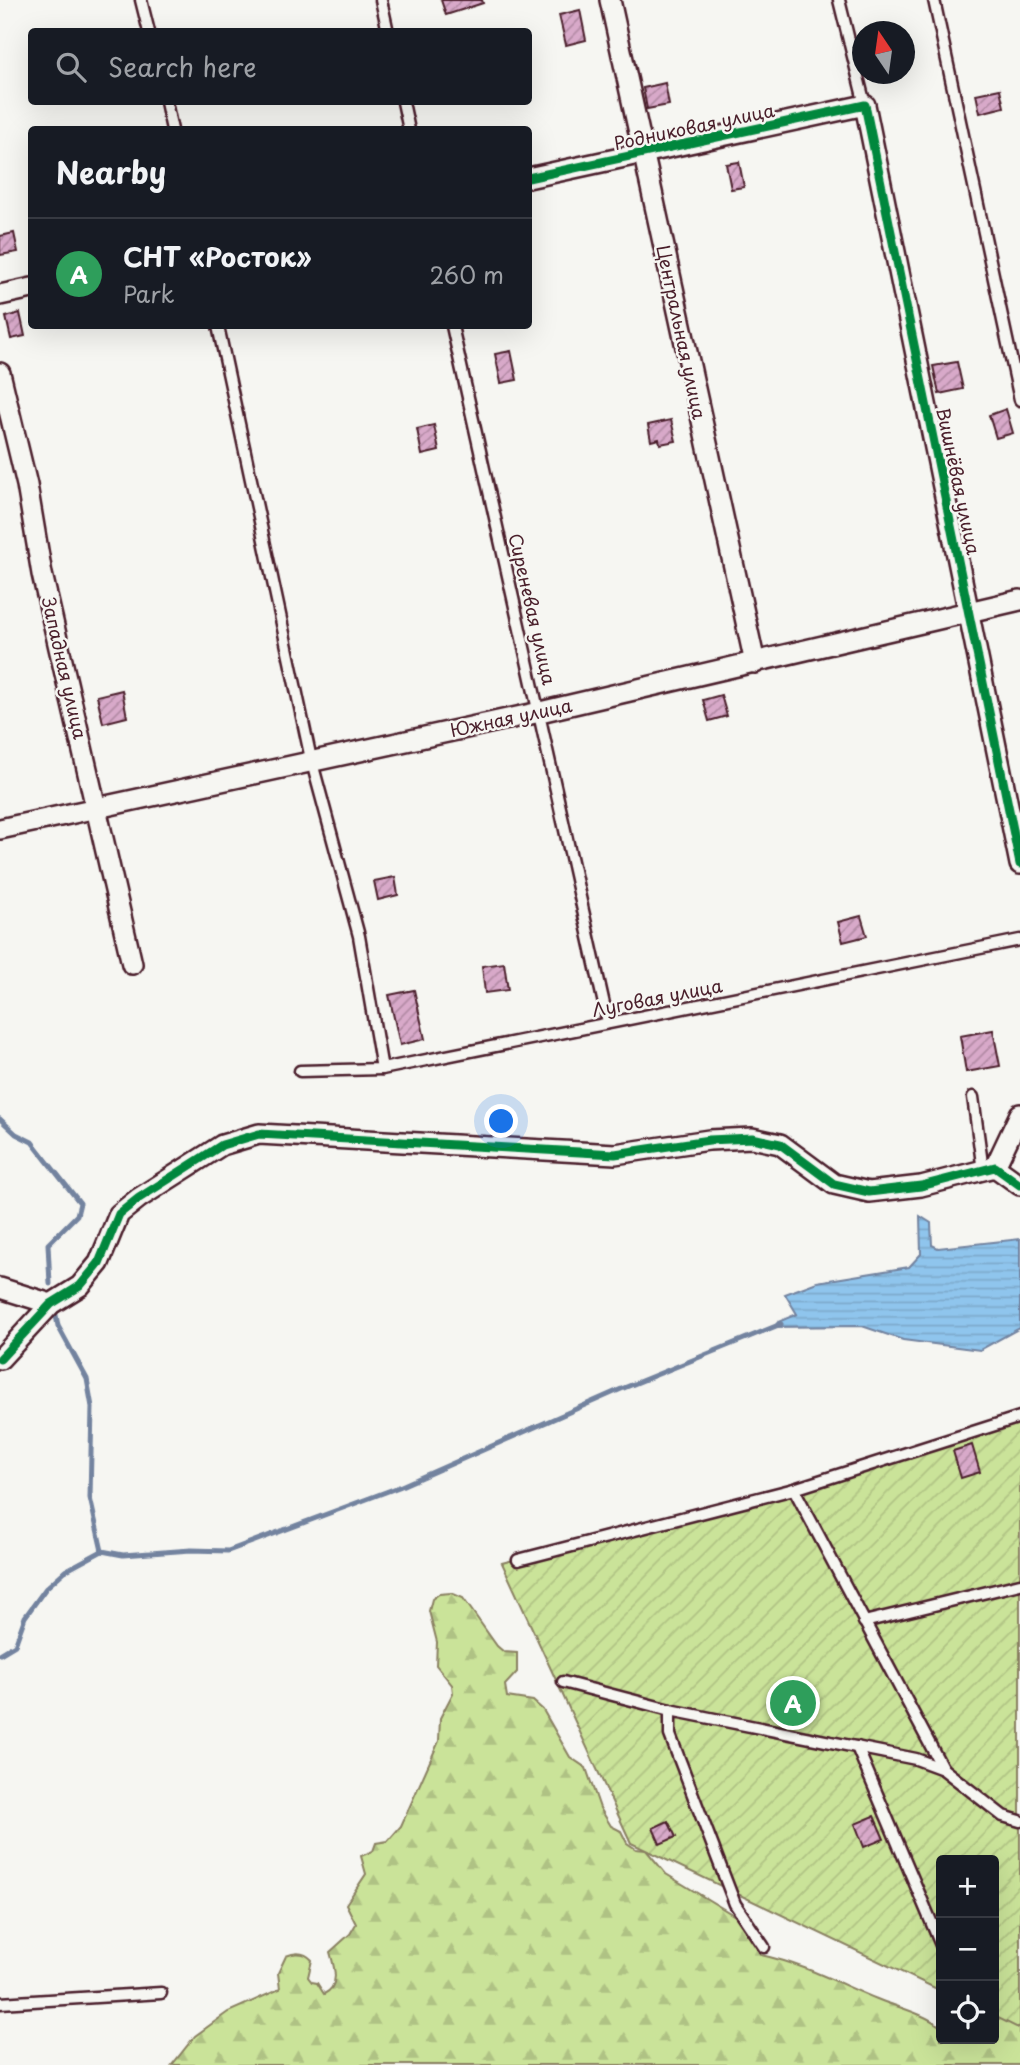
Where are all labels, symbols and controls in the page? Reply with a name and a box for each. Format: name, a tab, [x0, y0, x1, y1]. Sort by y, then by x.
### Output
north arrow	[852, 21, 915, 84]
search box	[28, 28, 532, 105]
text: Search here	[108, 47, 257, 86]
icon: search	[52, 48, 90, 86]
street label: Родниковая улица	[611, 96, 777, 156]
text: Nearby	[56, 149, 166, 194]
text: СНТ «Росток»	[123, 237, 312, 276]
street label: Центральная улица	[650, 242, 714, 422]
text: A	[70, 257, 88, 292]
text: 260 m	[429, 257, 504, 292]
text: Park	[123, 276, 174, 311]
street label: Вишнёвая улица	[930, 405, 988, 558]
street label: Сиреневая улица	[502, 531, 564, 688]
street label: Западная улица	[36, 594, 95, 742]
street label: Южная улица	[448, 691, 575, 743]
street label: Луговая улица	[589, 971, 725, 1023]
your location	[484, 1104, 518, 1138]
pin: A	[770, 1677, 816, 1729]
map controls	[936, 1855, 999, 2044]
button: +	[936, 1855, 999, 1918]
button: −	[936, 1918, 999, 1981]
button: locate	[936, 1981, 999, 2044]

